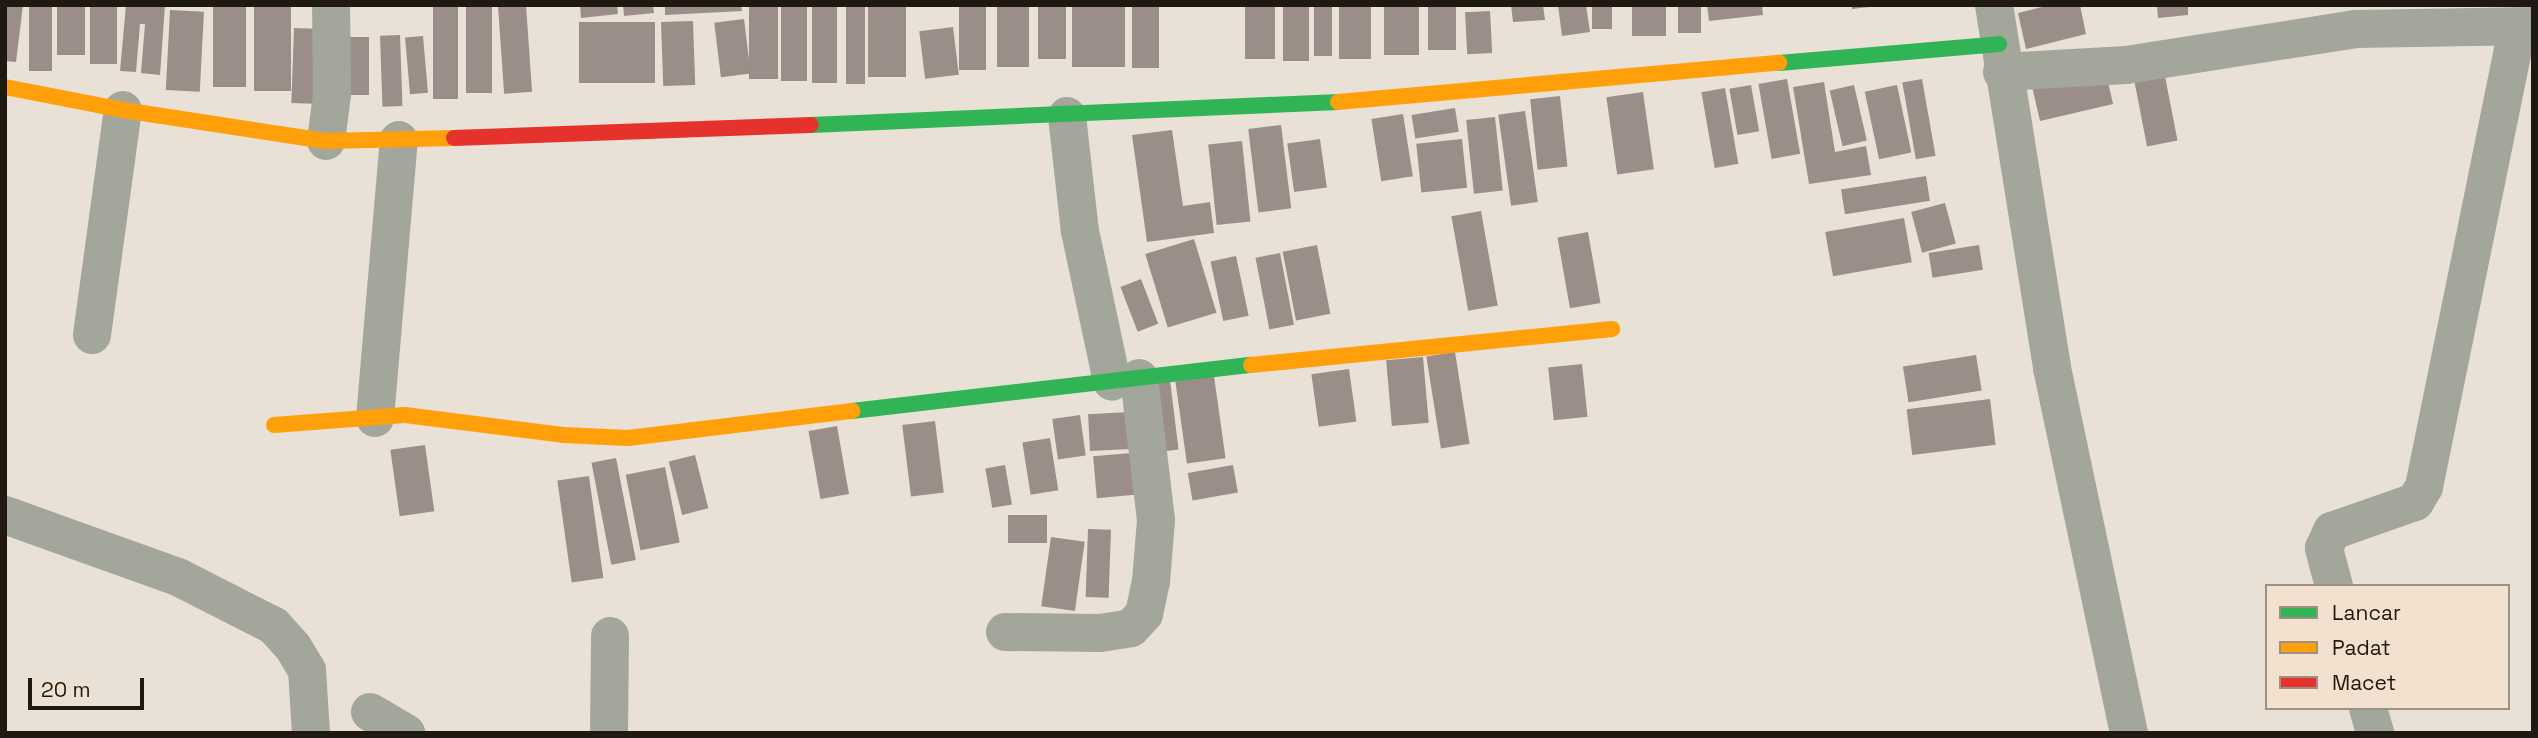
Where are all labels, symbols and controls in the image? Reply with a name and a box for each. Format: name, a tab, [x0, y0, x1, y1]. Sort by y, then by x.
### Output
legend	[2265, 584, 2510, 710]
text: Lancar	[2332, 599, 2401, 626]
text: Padat	[2332, 634, 2391, 661]
scale bar	[32, 664, 147, 708]
text: Macet	[2332, 669, 2396, 696]
text: 20 m	[41, 676, 91, 703]

